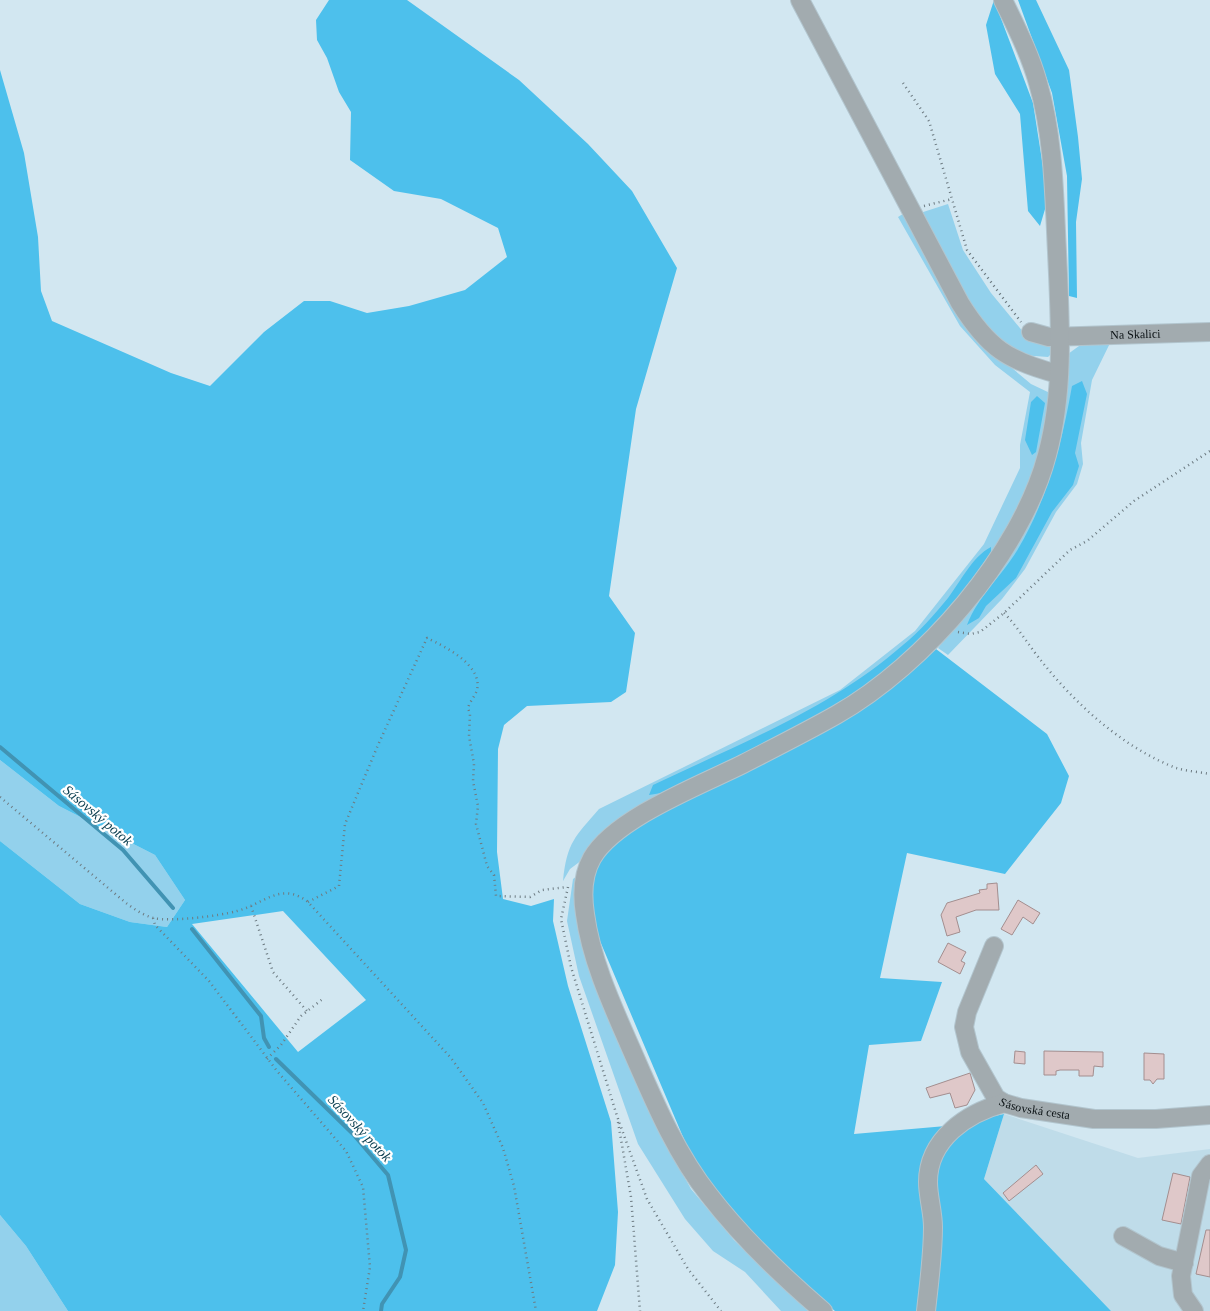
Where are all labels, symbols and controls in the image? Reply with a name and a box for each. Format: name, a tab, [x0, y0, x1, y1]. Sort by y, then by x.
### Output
street label: Na Skalici	[1110, 327, 1161, 342]
water label: Sásovský potok	[60, 782, 136, 849]
water label: Sásovský potok	[325, 1092, 395, 1165]
street label: Sásovská cesta	[997, 1095, 1072, 1122]

